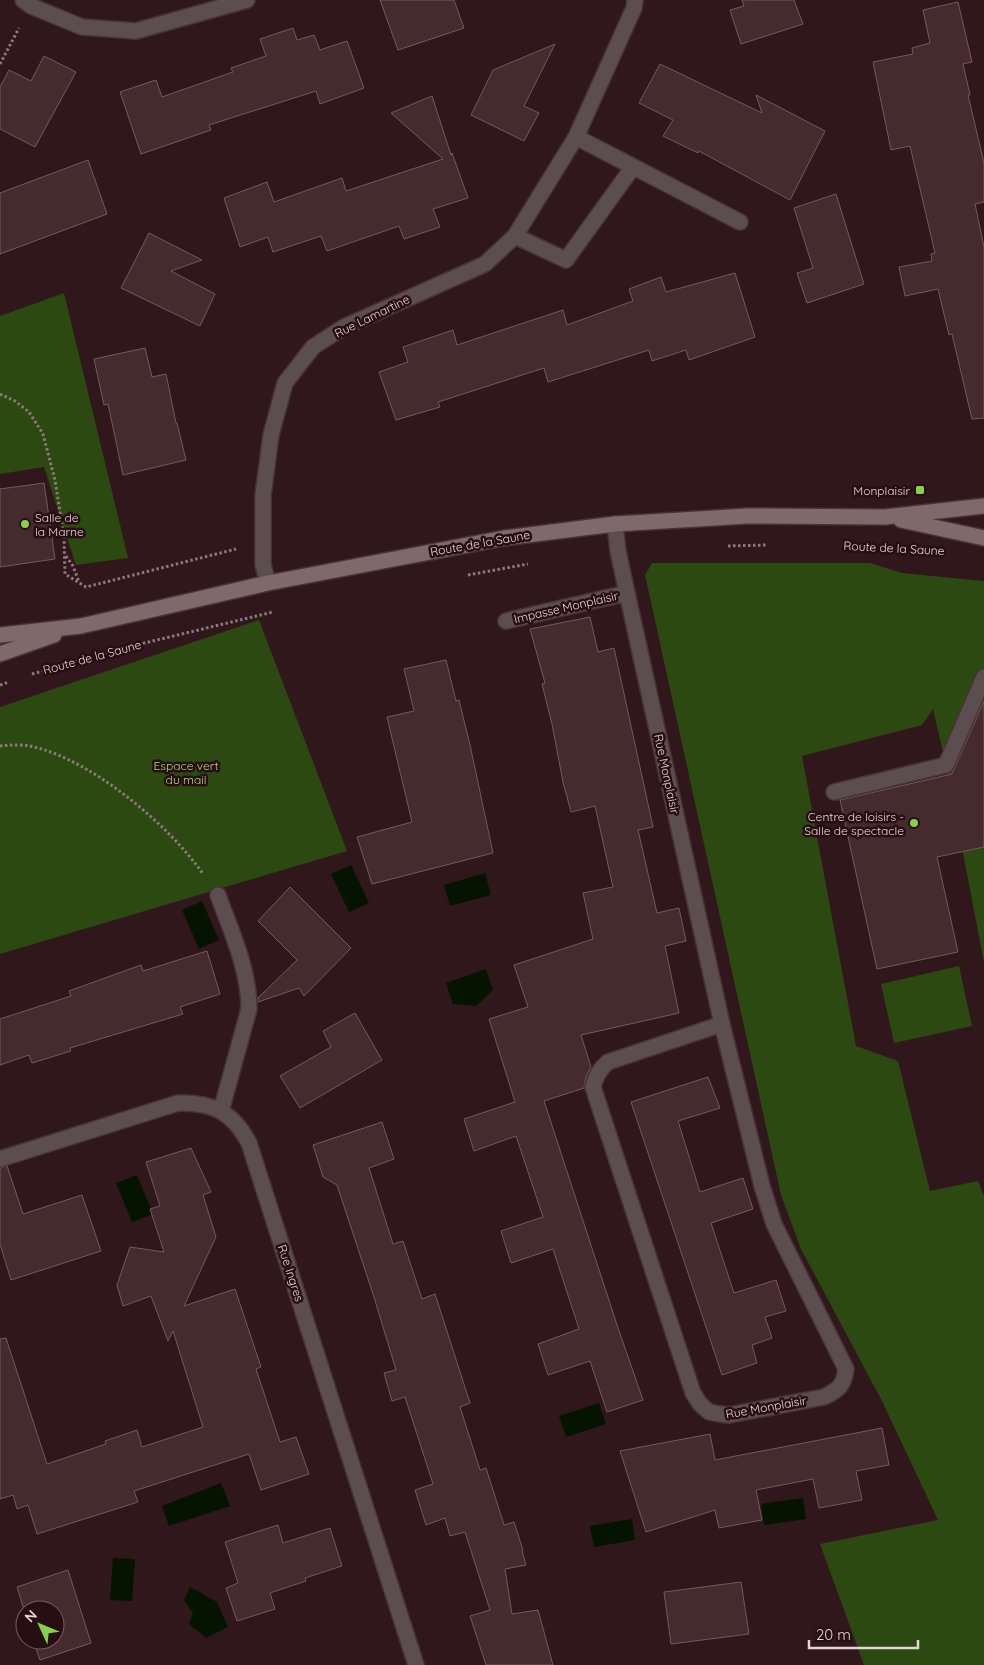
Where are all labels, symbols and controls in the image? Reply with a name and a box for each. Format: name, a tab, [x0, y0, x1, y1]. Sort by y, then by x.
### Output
street label: Rue Lamartine	[332, 291, 412, 341]
place label: Monplaisir	[853, 483, 910, 498]
marker: Monplaisir	[914, 484, 926, 496]
place label: Salle de la Marne	[35, 510, 84, 539]
marker: Salle de la Marne	[19, 518, 31, 530]
street label: Route de la Saune	[429, 527, 531, 559]
street label: Route de la Saune	[843, 538, 945, 558]
street label: Impasse Monplaisir	[512, 588, 620, 626]
street label: Route de la Saune	[41, 637, 143, 677]
street label: Rue Monplaisir	[651, 733, 683, 816]
park label: Espace vert du mail	[153, 758, 219, 787]
place label: Centre de loisirs - Salle de spectacle	[804, 809, 904, 838]
marker: Centre de loisirs - Salle de spectacle	[908, 817, 920, 829]
street label: Rue Ingres	[275, 1243, 307, 1304]
street label: Rue Monplaisir	[725, 1392, 808, 1421]
north arrow	[15, 1600, 65, 1650]
text: N	[21, 1606, 41, 1626]
scale bar	[809, 1618, 918, 1650]
text: 20 m	[816, 1625, 851, 1644]

